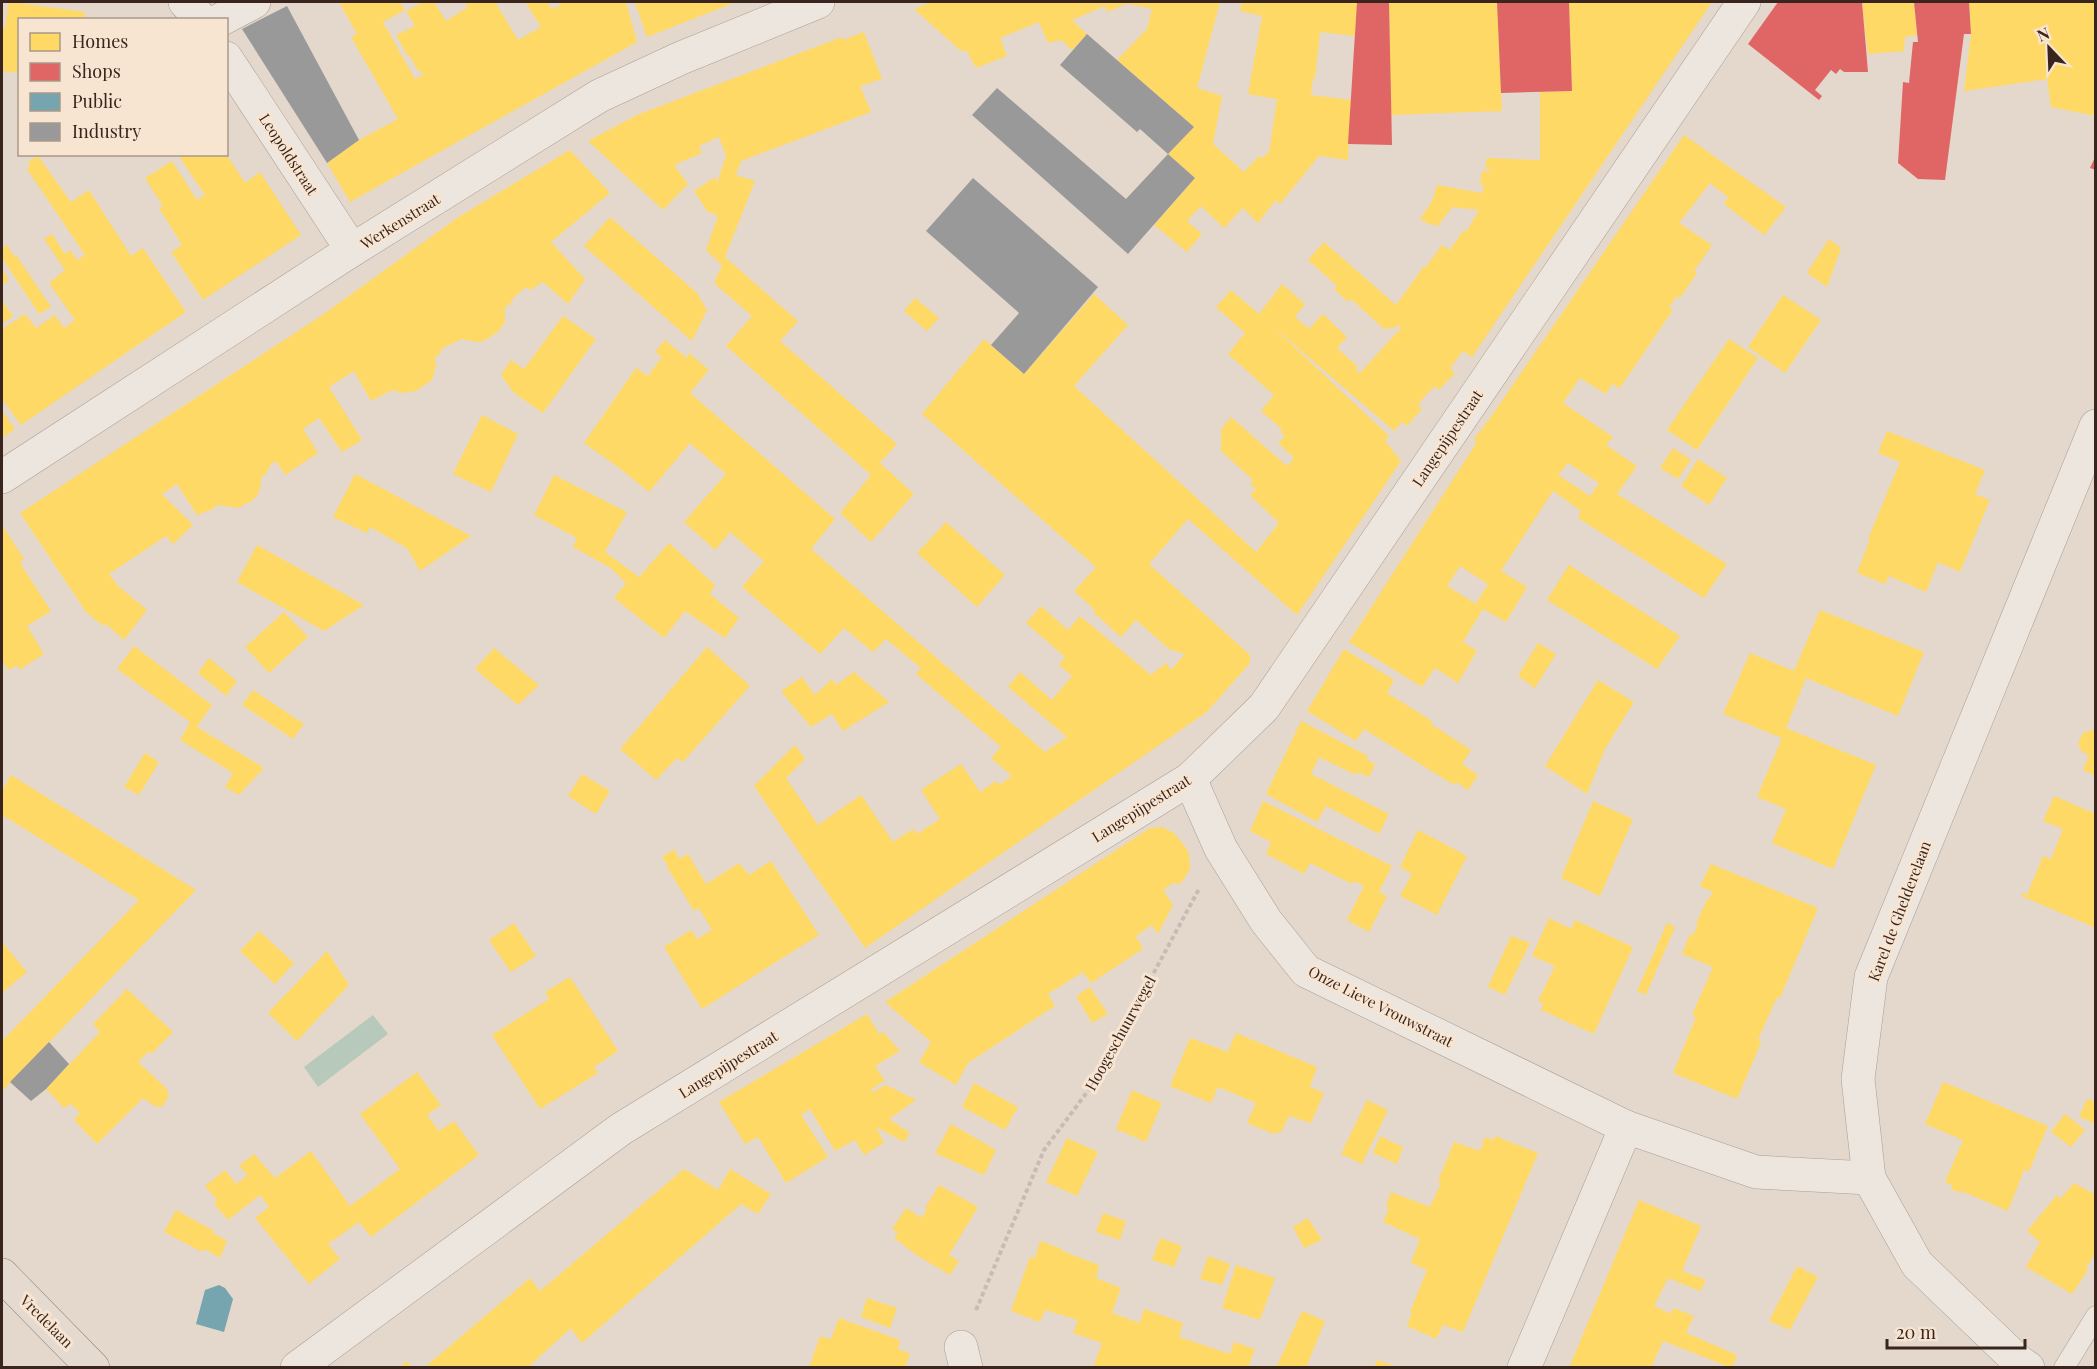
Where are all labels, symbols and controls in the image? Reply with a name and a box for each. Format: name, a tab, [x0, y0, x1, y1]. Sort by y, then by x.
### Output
legend	[18, 18, 228, 156]
north arrow	[2019, 18, 2079, 78]
text: N	[2034, 22, 2053, 46]
text: Homes	[72, 29, 128, 53]
text: Shops	[72, 59, 121, 83]
text: Public	[72, 89, 122, 113]
street label: Leopoldstraat	[255, 109, 323, 199]
text: Industry	[72, 119, 141, 143]
street label: Werkenstraat	[356, 188, 444, 254]
street label: Langepijpestraat	[1407, 385, 1487, 490]
street label: Langepijpestraat	[1088, 769, 1195, 846]
street label: Karel de Ghelderelaan	[1863, 838, 1935, 984]
street label: Onze Lieve Vrouwstraat	[1305, 961, 1457, 1052]
street label: Hoogeschuurwegel	[1080, 972, 1160, 1094]
street label: Langepijpestraat	[675, 1025, 782, 1102]
street label: Vredelaan	[15, 1289, 78, 1352]
scale bar	[1887, 1312, 2025, 1350]
text: 20 m	[1896, 1320, 1936, 1344]

